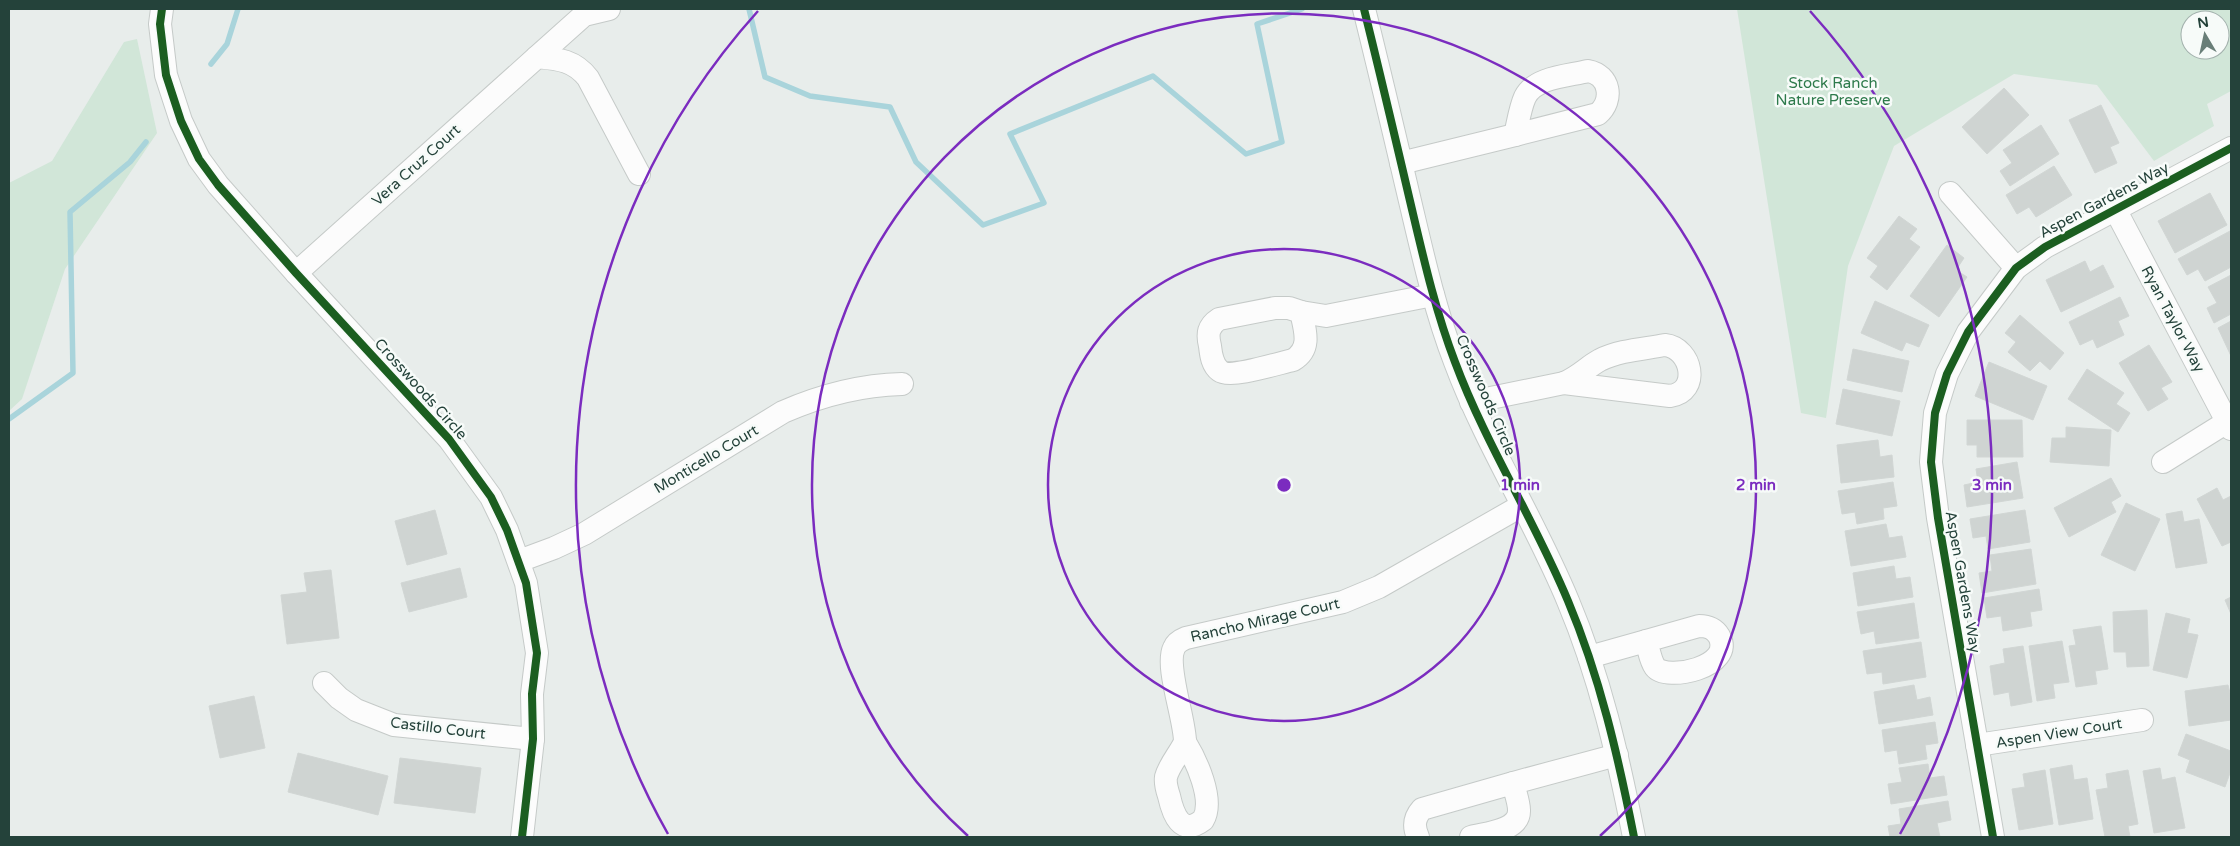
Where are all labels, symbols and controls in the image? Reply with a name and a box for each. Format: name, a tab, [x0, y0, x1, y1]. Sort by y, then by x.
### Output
north arrow	[2180, 10, 2230, 60]
text: N	[2196, 13, 2210, 32]
park label: Stock Ranch Nature Preserve	[1776, 74, 1890, 109]
street label: Vera Cruz Court	[368, 120, 464, 209]
street label: Aspen Gardens Way	[2036, 158, 2172, 242]
street label: Ryan Taylor Way	[2137, 263, 2209, 375]
street label: Crosswoods Circle	[1452, 332, 1520, 458]
street label: Crosswoods Circle	[371, 335, 471, 443]
street label: Monticello Court	[651, 421, 762, 497]
centre of rings	[1275, 476, 1293, 494]
text: 1 min	[1500, 476, 1540, 494]
text: 2 min	[1736, 476, 1776, 494]
text: 3 min	[1972, 476, 2012, 494]
street label: Aspen Gardens Way	[1942, 510, 1984, 654]
street label: Rancho Mirage Court	[1189, 594, 1342, 646]
street label: Castillo Court	[389, 713, 487, 743]
street label: Aspen View Court	[1995, 714, 2124, 752]

